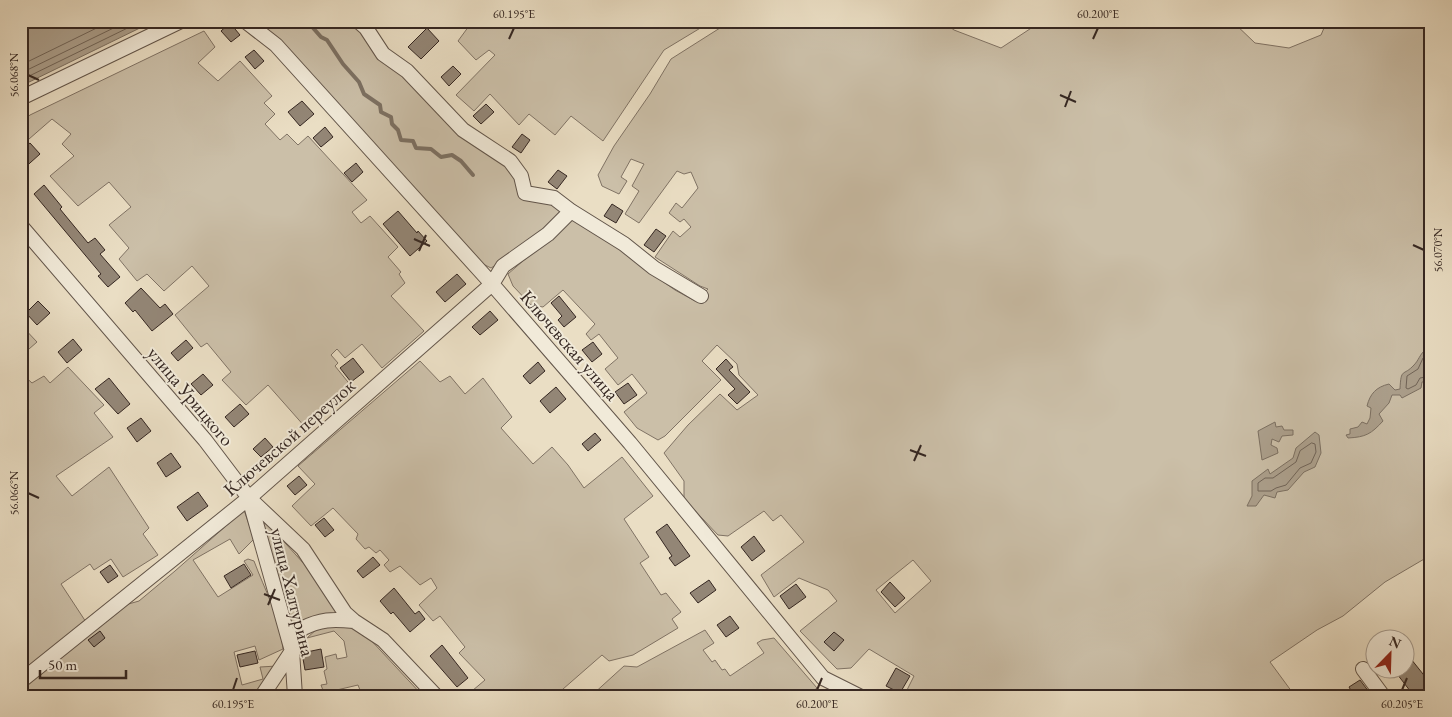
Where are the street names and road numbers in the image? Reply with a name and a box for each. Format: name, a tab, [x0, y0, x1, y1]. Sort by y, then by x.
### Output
street label: Ключевская улица	[515, 285, 625, 406]
street label: улица Урицкого	[142, 341, 240, 451]
street label: Ключевской переулок	[218, 373, 361, 502]
street label: улица Халтурина	[264, 525, 321, 659]

